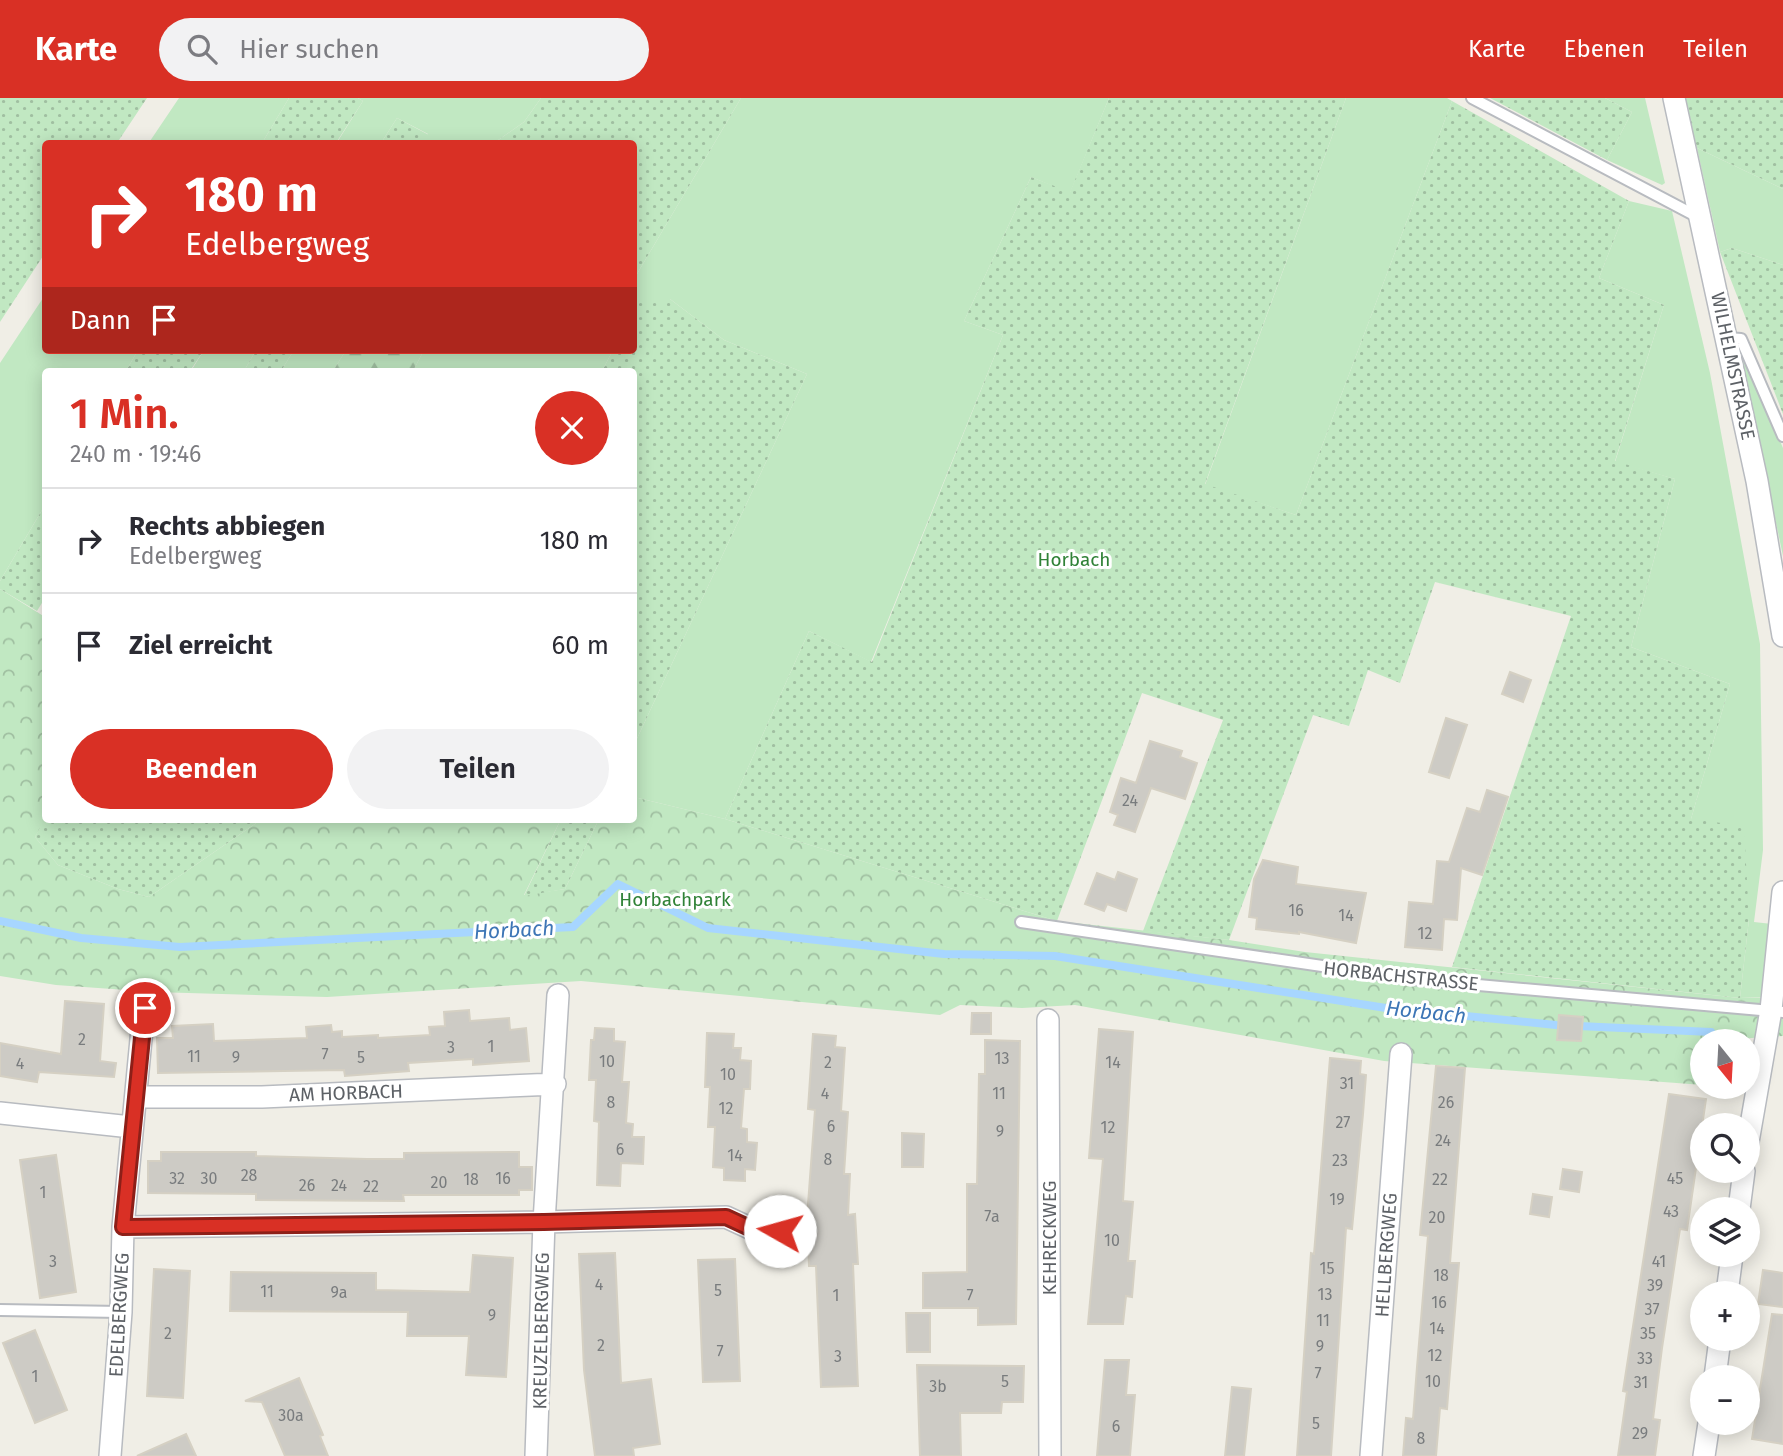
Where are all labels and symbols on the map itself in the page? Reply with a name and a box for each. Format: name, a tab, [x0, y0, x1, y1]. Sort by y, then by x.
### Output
street label: WILHELMSTRASSE	[1706, 290, 1760, 442]
park label: Horbach	[1038, 548, 1111, 571]
house number: 24	[1122, 791, 1138, 810]
park label: Horbachpark	[619, 888, 731, 911]
house number: 16	[1288, 901, 1304, 920]
house number: 14	[1338, 906, 1354, 925]
water label: Horbach	[473, 915, 555, 945]
house number: 12	[1418, 924, 1432, 943]
street label: HORBACHSTRASSE	[1322, 956, 1480, 996]
pin	[115, 978, 175, 1038]
water label: Horbach	[1385, 995, 1467, 1029]
north arrow	[1690, 1029, 1760, 1099]
house number: 2	[78, 1030, 86, 1049]
house number: 1	[488, 1037, 494, 1056]
house number: 3	[447, 1038, 455, 1057]
house number: 7	[321, 1045, 329, 1064]
house number: 11	[187, 1047, 201, 1066]
house number: 9	[232, 1048, 240, 1067]
house number: 5	[357, 1048, 365, 1067]
house number: 13	[995, 1049, 1009, 1068]
house number: 10	[599, 1052, 615, 1071]
house number: 2	[824, 1053, 832, 1072]
house number: 14	[1105, 1053, 1121, 1072]
house number: 4	[16, 1054, 25, 1073]
house number: 10	[720, 1065, 736, 1084]
house number: 31	[1340, 1074, 1354, 1093]
street label: AM HORBACH	[289, 1080, 403, 1106]
house number: 4	[821, 1084, 830, 1103]
house number: 11	[992, 1084, 1006, 1103]
house number: 8	[607, 1093, 616, 1112]
house number: 26	[1438, 1093, 1454, 1112]
house number: 12	[719, 1099, 733, 1118]
house number: 27	[1336, 1113, 1350, 1132]
house number: 6	[827, 1117, 835, 1136]
house number: 12	[1101, 1118, 1115, 1137]
house number: 9	[996, 1122, 1004, 1141]
house number: 24	[1435, 1131, 1451, 1150]
house number: 6	[616, 1140, 624, 1159]
house number: 14	[727, 1146, 743, 1165]
house number: 8	[824, 1150, 833, 1169]
house number: 23	[1332, 1151, 1348, 1170]
house number: 28	[241, 1166, 258, 1185]
house number: 32	[169, 1169, 185, 1188]
house number: 30	[201, 1169, 218, 1188]
house number: 16	[495, 1169, 511, 1188]
house number: 45	[1667, 1169, 1683, 1188]
house number: 18	[463, 1170, 479, 1189]
house number: 22	[1432, 1170, 1448, 1189]
house number: 20	[431, 1173, 447, 1192]
house number: 26	[299, 1176, 315, 1195]
house number: 24	[331, 1176, 347, 1195]
house number: 22	[363, 1177, 379, 1196]
street label: KEHRECKWEG	[1038, 1180, 1061, 1296]
house number: 1	[40, 1183, 46, 1202]
house number: 19	[1329, 1190, 1345, 1209]
street label: HELLBERGWEG	[1370, 1192, 1402, 1318]
position arrow	[743, 1194, 817, 1268]
house number: 43	[1663, 1202, 1679, 1221]
house number: 7a	[984, 1207, 1000, 1226]
house number: 20	[1429, 1208, 1445, 1227]
house number: 10	[1104, 1231, 1120, 1250]
house number: 3	[49, 1252, 57, 1271]
street label: EDELBERGWEG	[104, 1252, 134, 1378]
street label: KREUZELBERGWEG	[528, 1252, 554, 1410]
house number: 41	[1652, 1252, 1666, 1271]
house number: 15	[1320, 1259, 1334, 1278]
house number: 18	[1433, 1266, 1449, 1285]
house number: 4	[595, 1275, 604, 1294]
house number: 39	[1647, 1276, 1663, 1295]
house number: 5	[714, 1281, 722, 1300]
house number: 11	[260, 1282, 274, 1301]
house number: 9a	[331, 1283, 347, 1302]
house number: 13	[1318, 1285, 1332, 1304]
house number: 1	[833, 1286, 839, 1305]
house number: 7	[966, 1286, 974, 1305]
house number: 16	[1431, 1293, 1447, 1312]
house number: 37	[1644, 1300, 1660, 1319]
house number: 9	[488, 1306, 496, 1325]
house number: 11	[1316, 1311, 1330, 1330]
house number: 14	[1429, 1319, 1445, 1338]
house number: 2	[164, 1324, 172, 1343]
house number: 35	[1640, 1324, 1656, 1343]
house number: 2	[597, 1336, 605, 1355]
house number: 9	[1316, 1337, 1324, 1356]
house number: 7	[716, 1342, 724, 1361]
house number: 12	[1428, 1346, 1442, 1365]
house number: 3	[834, 1347, 842, 1366]
house number: 33	[1637, 1349, 1653, 1368]
house number: 7	[1314, 1364, 1322, 1383]
house number: 1	[32, 1367, 38, 1386]
house number: 5	[1001, 1372, 1009, 1391]
house number: 10	[1425, 1372, 1441, 1391]
house number: 31	[1634, 1373, 1648, 1392]
house number: 3b	[929, 1377, 947, 1396]
house number: 30a	[278, 1406, 304, 1425]
house number: 5	[1312, 1414, 1320, 1433]
house number: 6	[1112, 1417, 1120, 1436]
house number: 29	[1632, 1424, 1648, 1443]
house number: 8	[1417, 1429, 1426, 1448]

